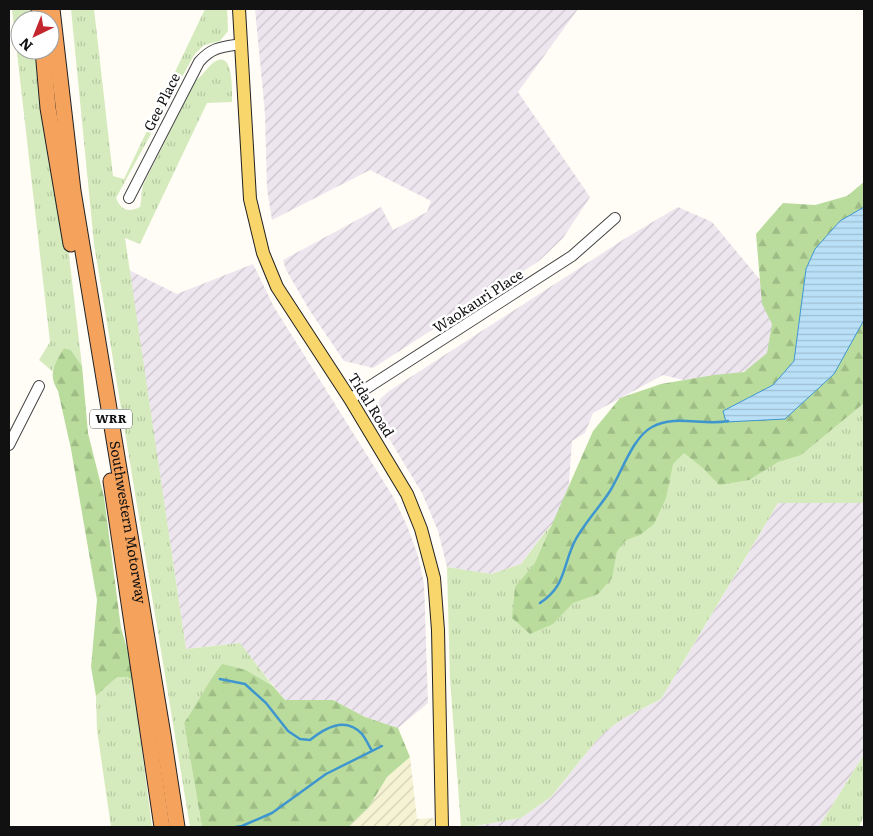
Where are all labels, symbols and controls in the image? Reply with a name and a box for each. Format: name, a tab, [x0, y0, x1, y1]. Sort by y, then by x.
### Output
north arrow	[10, 10, 60, 60]
text: N	[14, 34, 37, 57]
street label: Gee Place	[138, 69, 184, 134]
street label: Waokauri Place	[428, 263, 527, 337]
street label: Tidal Road	[344, 368, 400, 441]
road number: WRR	[90, 409, 132, 428]
street label: Southwestern Motorway	[105, 439, 152, 606]

